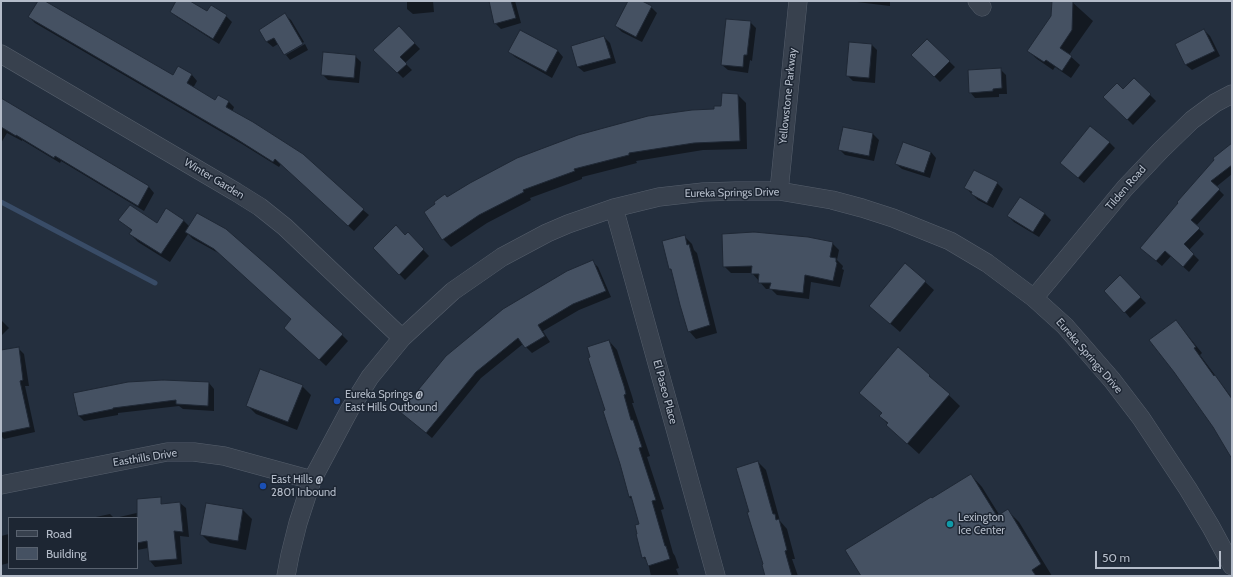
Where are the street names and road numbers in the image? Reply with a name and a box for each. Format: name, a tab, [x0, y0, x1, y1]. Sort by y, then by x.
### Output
street label: Yellowstone Parkway	[776, 47, 800, 145]
street label: Winter Garden	[182, 156, 246, 202]
street label: Tilden Road	[1103, 163, 1149, 213]
street label: Eureka Springs Drive	[684, 186, 780, 200]
street label: Eureka Springs Drive	[1053, 316, 1125, 396]
street label: El Paseo Place	[650, 358, 680, 426]
street label: Easthills Drive	[112, 446, 178, 470]

